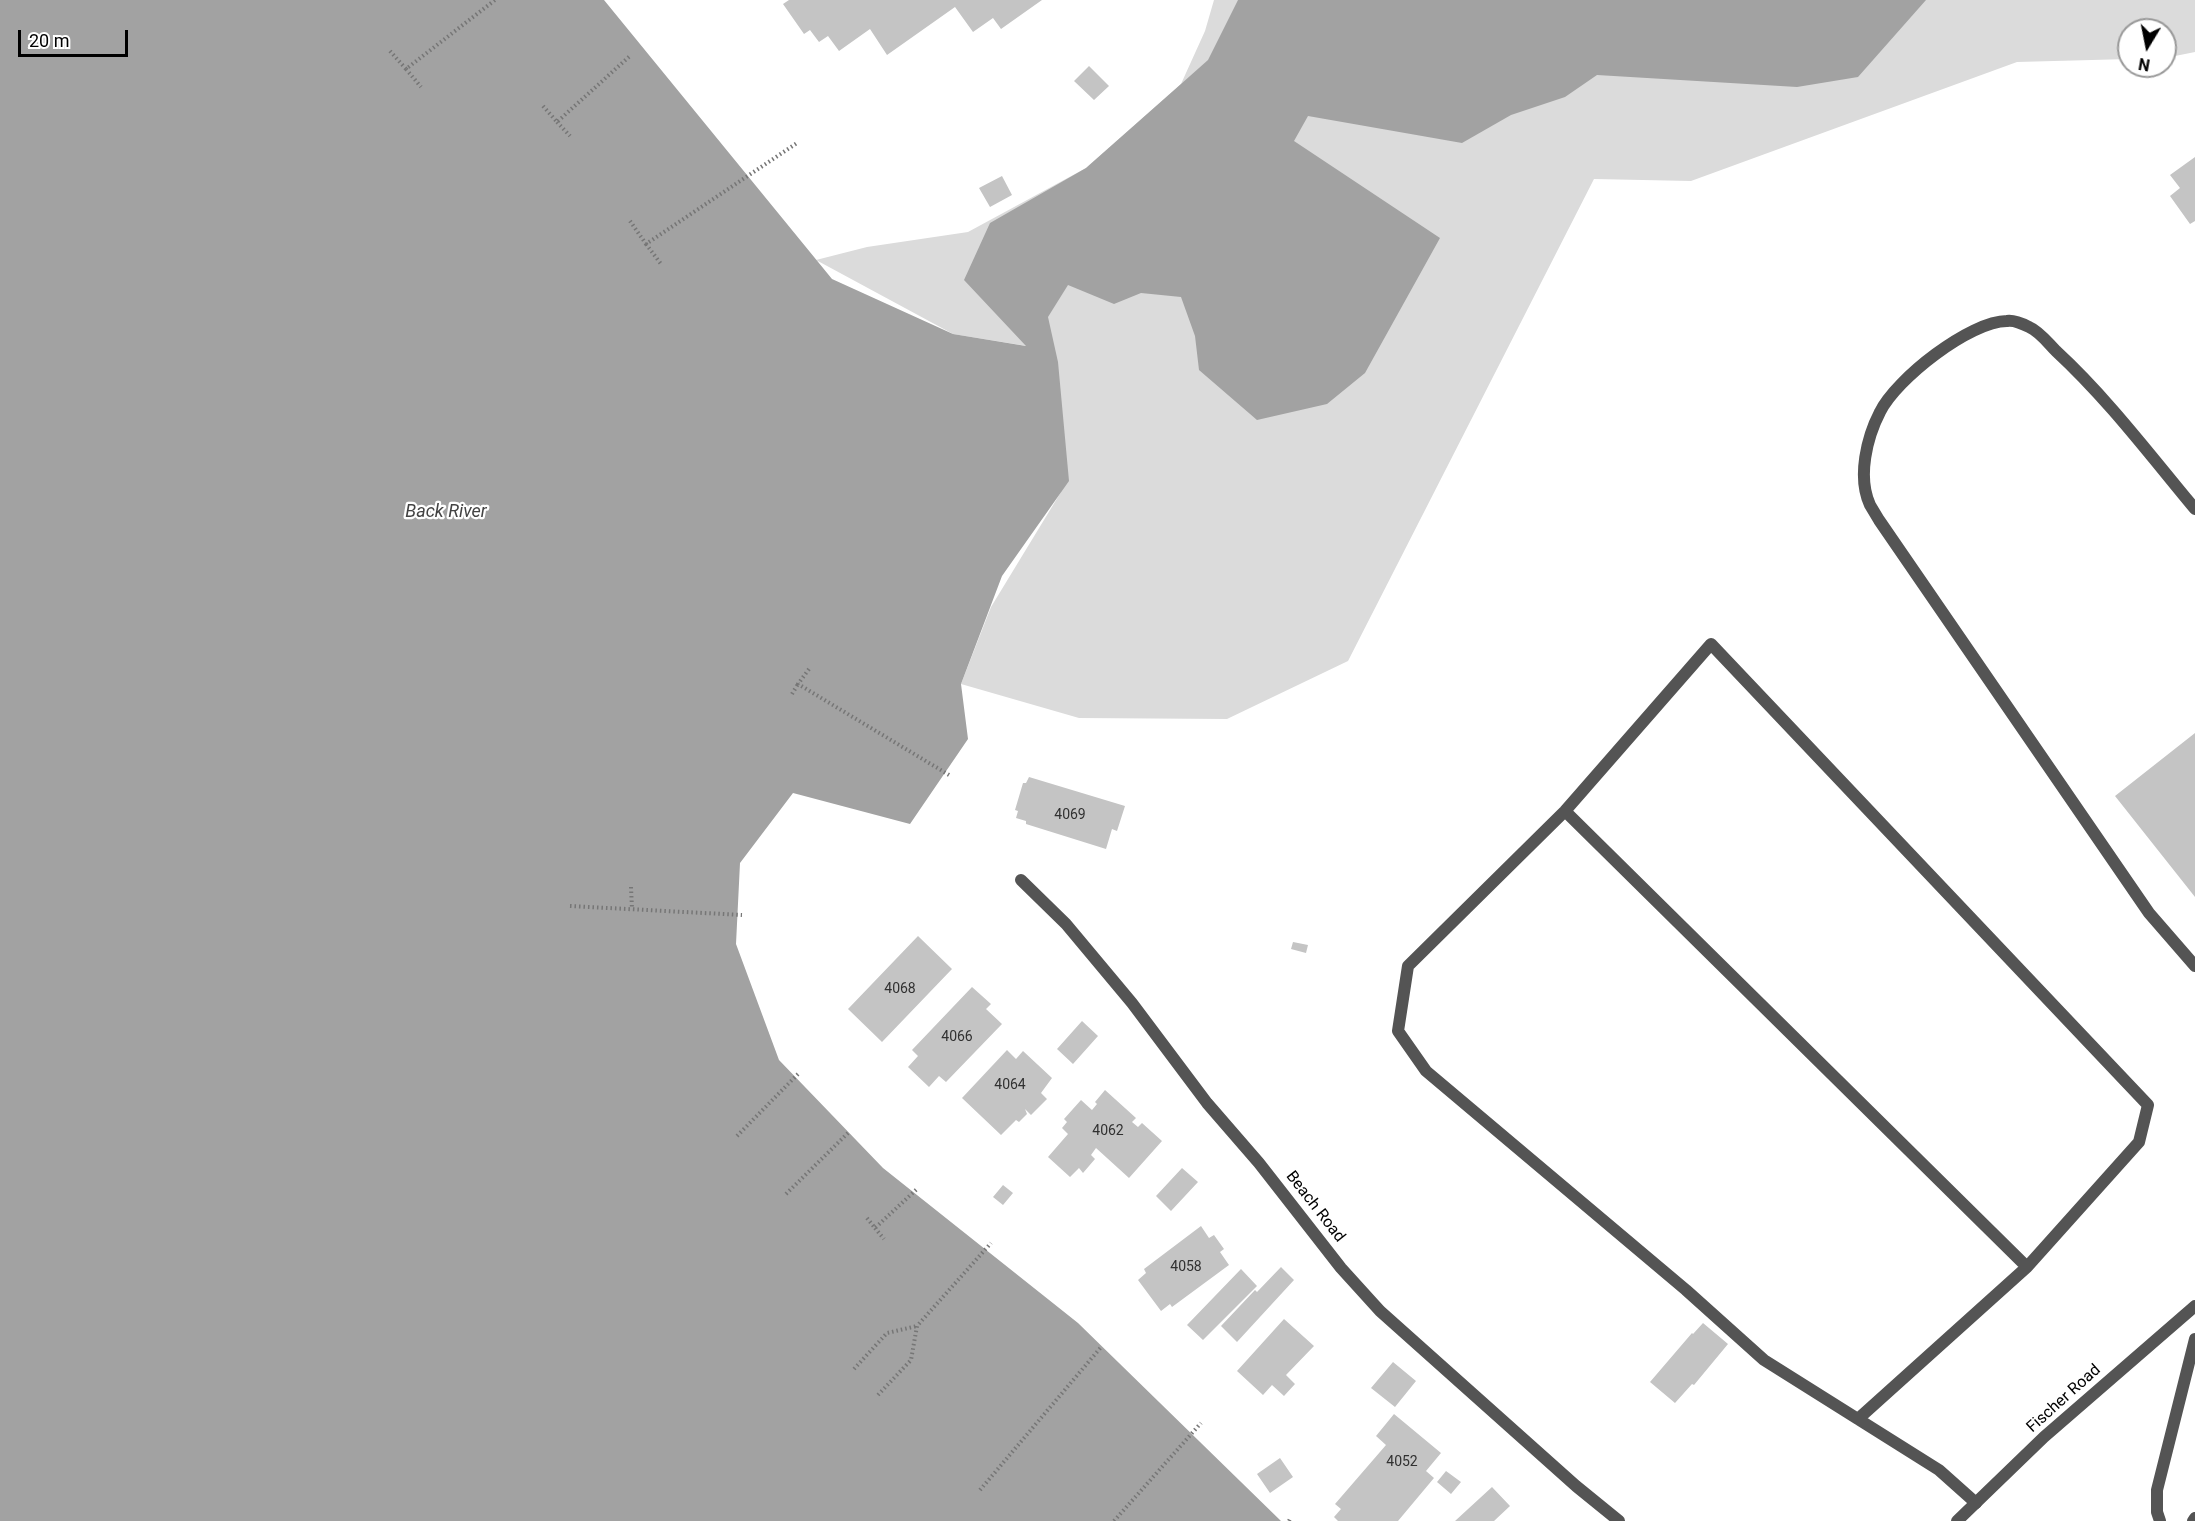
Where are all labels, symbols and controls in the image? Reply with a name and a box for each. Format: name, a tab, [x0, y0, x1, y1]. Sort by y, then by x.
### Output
scale bar	[21, 18, 130, 56]
north arrow	[2117, 18, 2177, 78]
text: 20 m	[29, 30, 69, 51]
text: N	[2137, 54, 2151, 75]
water label: Back River	[405, 501, 487, 523]
house number: 4069	[1054, 807, 1086, 823]
house number: 4068	[884, 981, 916, 997]
house number: 4066	[941, 1029, 973, 1045]
house number: 4064	[994, 1077, 1026, 1093]
house number: 4062	[1092, 1123, 1124, 1139]
street label: Beach Road	[1281, 1168, 1349, 1246]
house number: 4058	[1170, 1259, 1202, 1275]
street label: Fischer Road	[2023, 1361, 2105, 1437]
house number: 4052	[1386, 1454, 1418, 1470]

